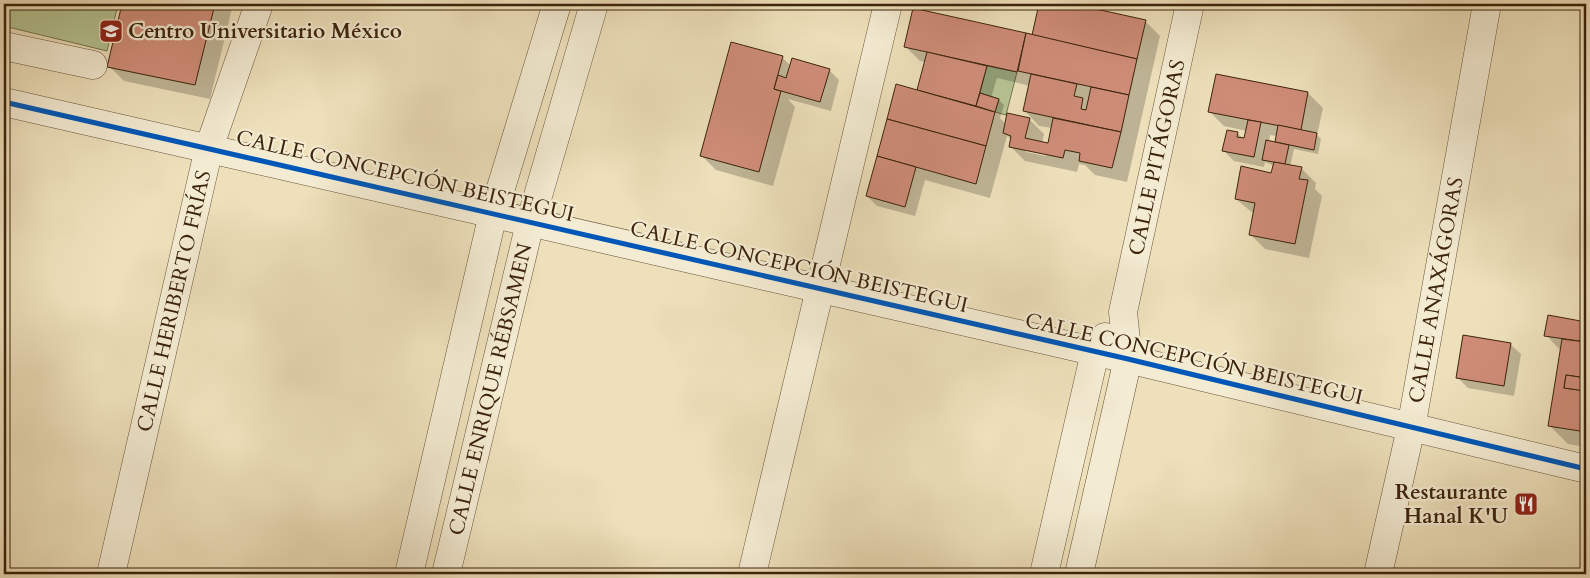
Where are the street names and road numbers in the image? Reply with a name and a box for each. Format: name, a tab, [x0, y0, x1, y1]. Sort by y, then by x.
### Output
street label: CALLE PITÁGORAS	[1121, 57, 1192, 258]
street label: CALLE CONCEPCIÓN BEISTEGUI	[233, 122, 577, 229]
street label: CALLE HERIBERTO FRÍAS	[130, 168, 218, 435]
street label: CALLE ANAXÁGORAS	[1401, 175, 1470, 405]
street label: CALLE CONCEPCIÓN BEISTEGUI	[627, 213, 971, 320]
street label: CALLE ENRIQUE RÉBSAMEN	[441, 240, 539, 538]
street label: CALLE CONCEPCIÓN BEISTEGUI	[1022, 305, 1366, 412]

